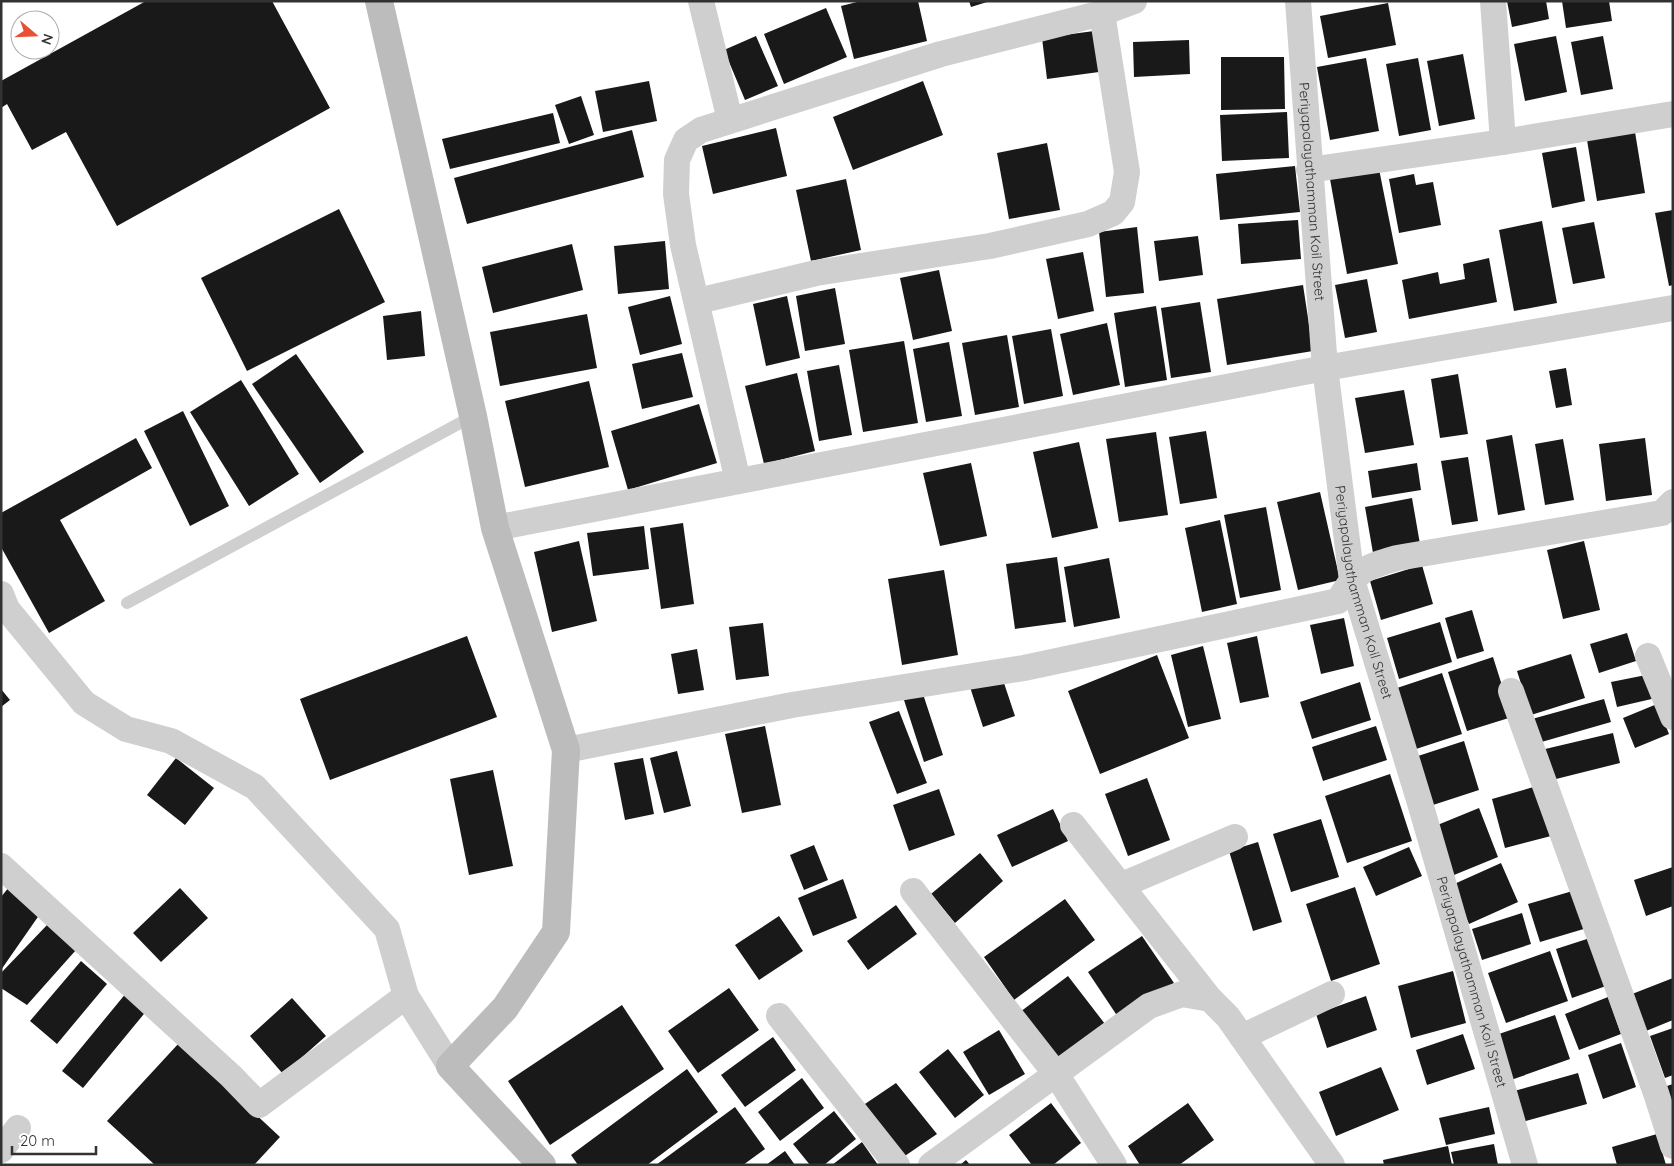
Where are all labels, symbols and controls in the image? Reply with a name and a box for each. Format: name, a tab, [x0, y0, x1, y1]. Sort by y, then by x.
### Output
north arrow	[10, 10, 60, 60]
text: N	[37, 31, 57, 47]
street label: Periyapalayathamman Koil Street	[1295, 81, 1329, 302]
street label: Periyapalayathamman Koil Street	[1331, 484, 1397, 701]
street label: Periyapalayathamman Koil Street	[1433, 874, 1511, 1090]
scale bar	[12, 1124, 96, 1156]
text: 20 m	[20, 1131, 55, 1150]

